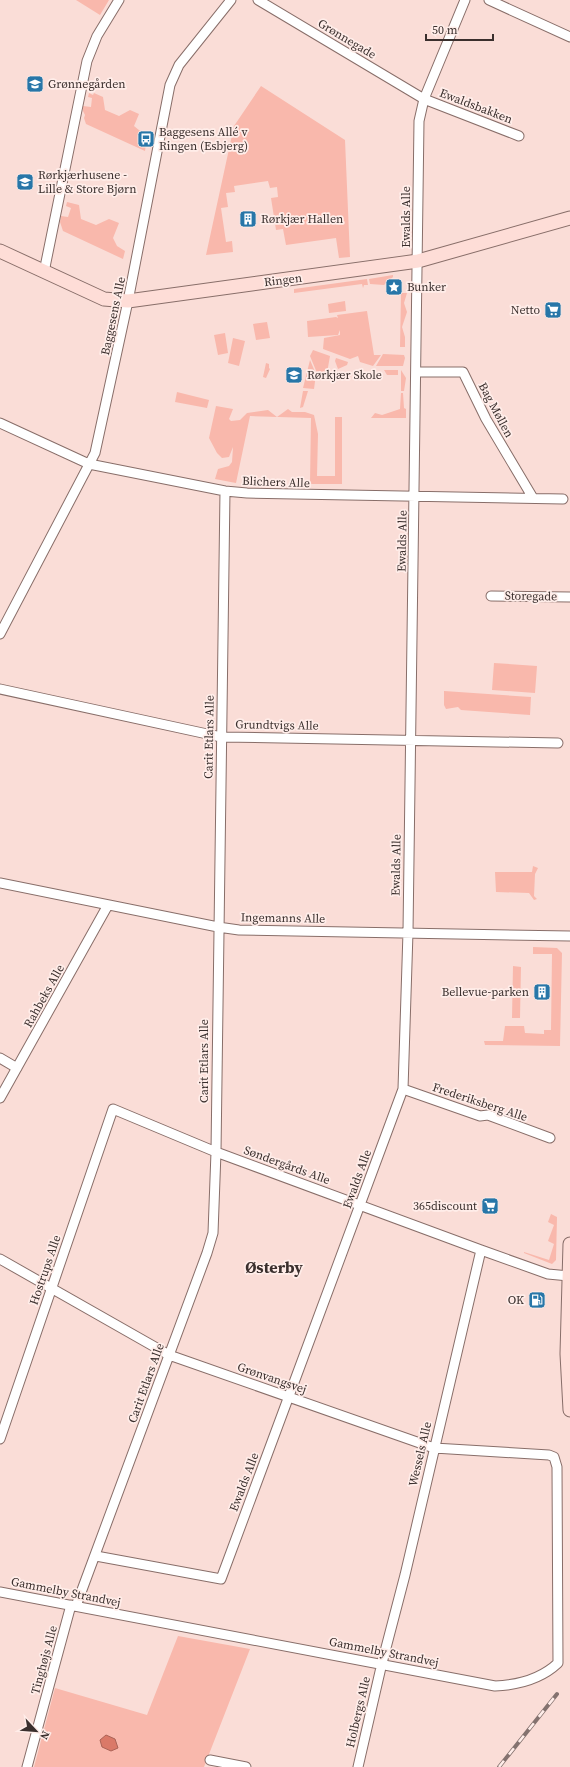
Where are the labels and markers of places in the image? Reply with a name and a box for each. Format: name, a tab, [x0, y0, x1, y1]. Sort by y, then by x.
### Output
school or university icon: Grønnegården	[25, 74, 45, 94]
place label: Grønnegården	[48, 76, 126, 92]
place label: Baggesens Allé v Ringen (Esbjerg)	[159, 124, 248, 154]
bus stop icon: Baggesens Allé v Ringen (Esbjerg)	[136, 129, 156, 149]
place label: Rørkjærhusene - Lille & Store Bjørn	[38, 167, 136, 197]
school or university icon: Rørkjærhusene - Lille & Store Bjørn	[15, 172, 35, 192]
building icon: Rørkjær Hallen	[238, 209, 258, 229]
place label: Rørkjær Hallen	[261, 211, 343, 227]
place icon: Bunker	[384, 277, 404, 297]
place label: Bunker	[407, 279, 446, 295]
supermarket icon: Netto	[543, 300, 563, 320]
place label: Netto	[511, 302, 540, 318]
school or university icon: Rørkjær Skole	[284, 365, 304, 385]
place label: Rørkjær Skole	[307, 367, 382, 383]
building icon: Bellevue-parken	[532, 982, 552, 1002]
place label: Bellevue-parken	[442, 984, 529, 1000]
supermarket icon: 365discount	[480, 1196, 500, 1216]
place label: 365discount	[413, 1198, 477, 1214]
fuel station icon: OK	[527, 1290, 547, 1310]
place label: OK	[508, 1292, 524, 1308]

